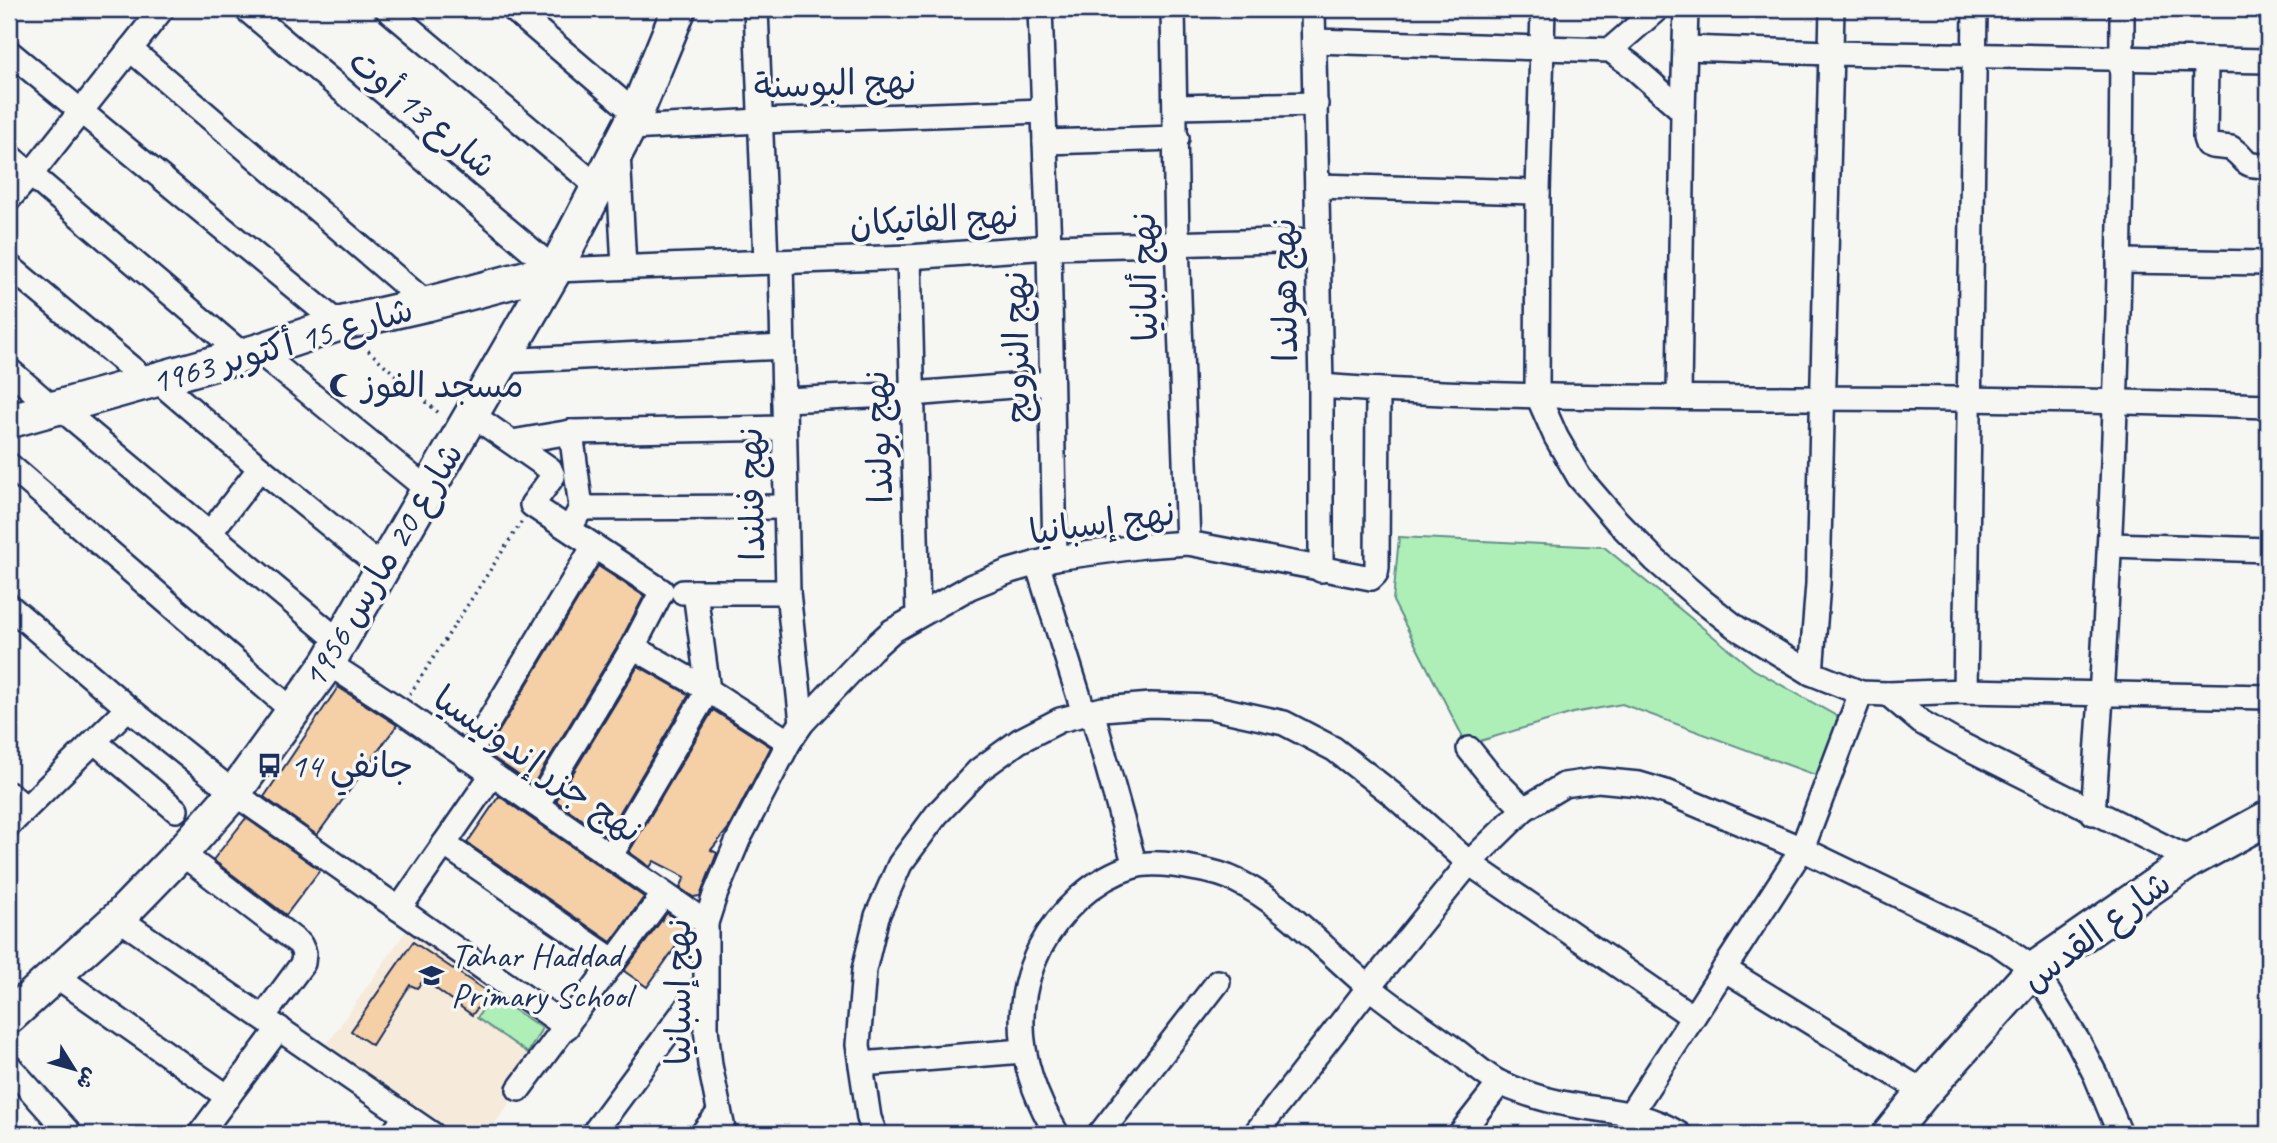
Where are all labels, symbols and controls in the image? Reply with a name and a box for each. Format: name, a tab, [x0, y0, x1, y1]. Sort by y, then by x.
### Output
street label: شارع 13 أوت	[338, 38, 506, 190]
street label: نهج البوسنة	[753, 58, 917, 110]
street label: نهج الفاتيكان	[849, 193, 1020, 247]
street label: نهج ألبانيا	[1121, 212, 1169, 342]
street label: نهج هولندا	[1261, 218, 1309, 362]
street label: نهج النرويج	[993, 271, 1041, 423]
street label: شارع 15 أكتوبر 1963	[146, 287, 419, 406]
place label: مسجد الفوز	[359, 363, 524, 408]
street label: نهج بولندا	[854, 370, 904, 504]
mosque icon: مسجد الفوز	[328, 371, 356, 399]
street label: نهج فنلندا	[728, 427, 776, 561]
street label: شارع 20 مارس 1956	[291, 434, 475, 697]
street label: نهج إسبانيا	[1026, 490, 1178, 556]
street label: نهج جزر إندونيسيا	[424, 676, 651, 854]
place label: 14 جانفي	[290, 743, 413, 796]
bus stop icon: 14 جانفي	[256, 751, 284, 779]
street label: شارع القدس	[2013, 861, 2181, 1004]
street label: نهج إسبانيا	[656, 919, 702, 1065]
place label: Tahar Haddad Primary School	[451, 933, 637, 1018]
school or university icon: Tahar Haddad Primary School	[417, 961, 445, 989]
north arrow	[38, 1034, 108, 1104]
text: ش	[71, 1063, 103, 1094]

